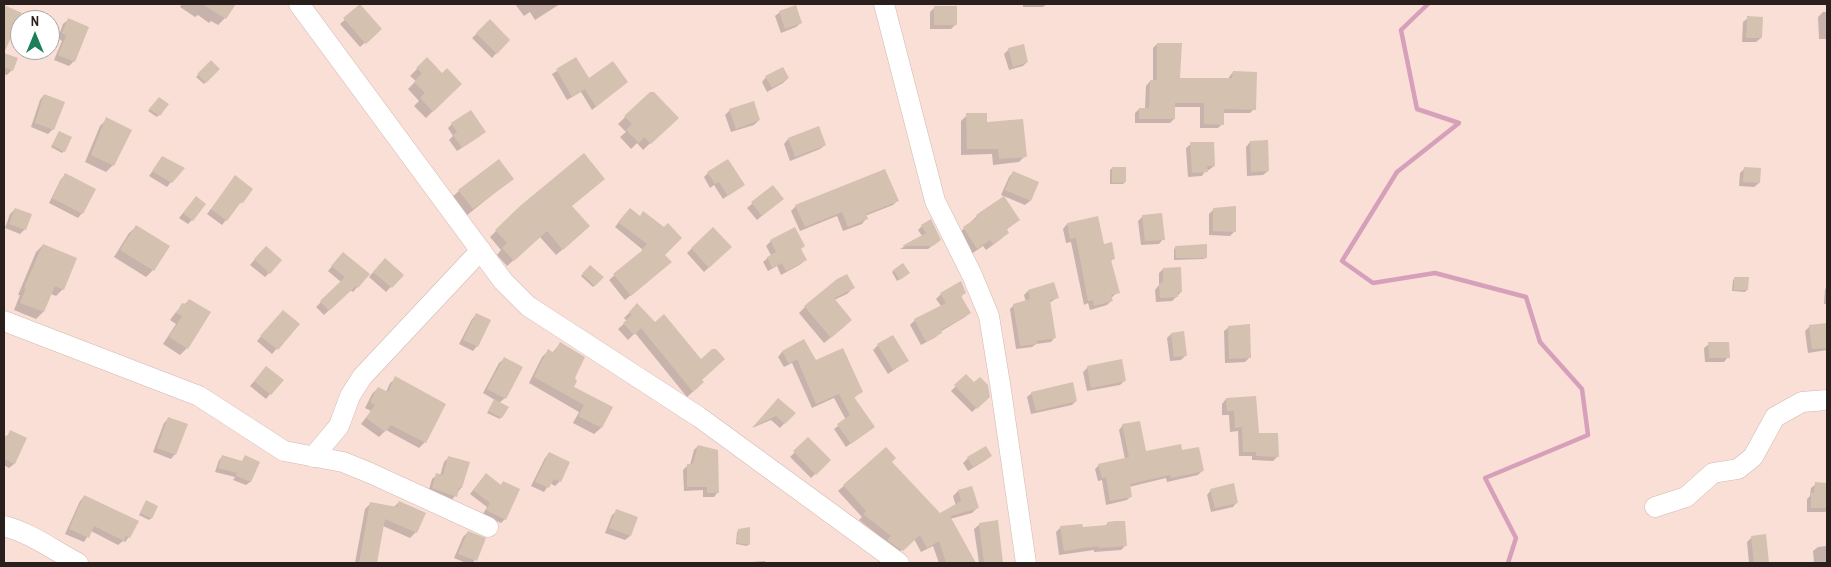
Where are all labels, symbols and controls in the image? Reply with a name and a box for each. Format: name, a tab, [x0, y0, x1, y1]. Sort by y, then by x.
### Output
north arrow	[10, 10, 60, 60]
text: N	[31, 12, 39, 30]

